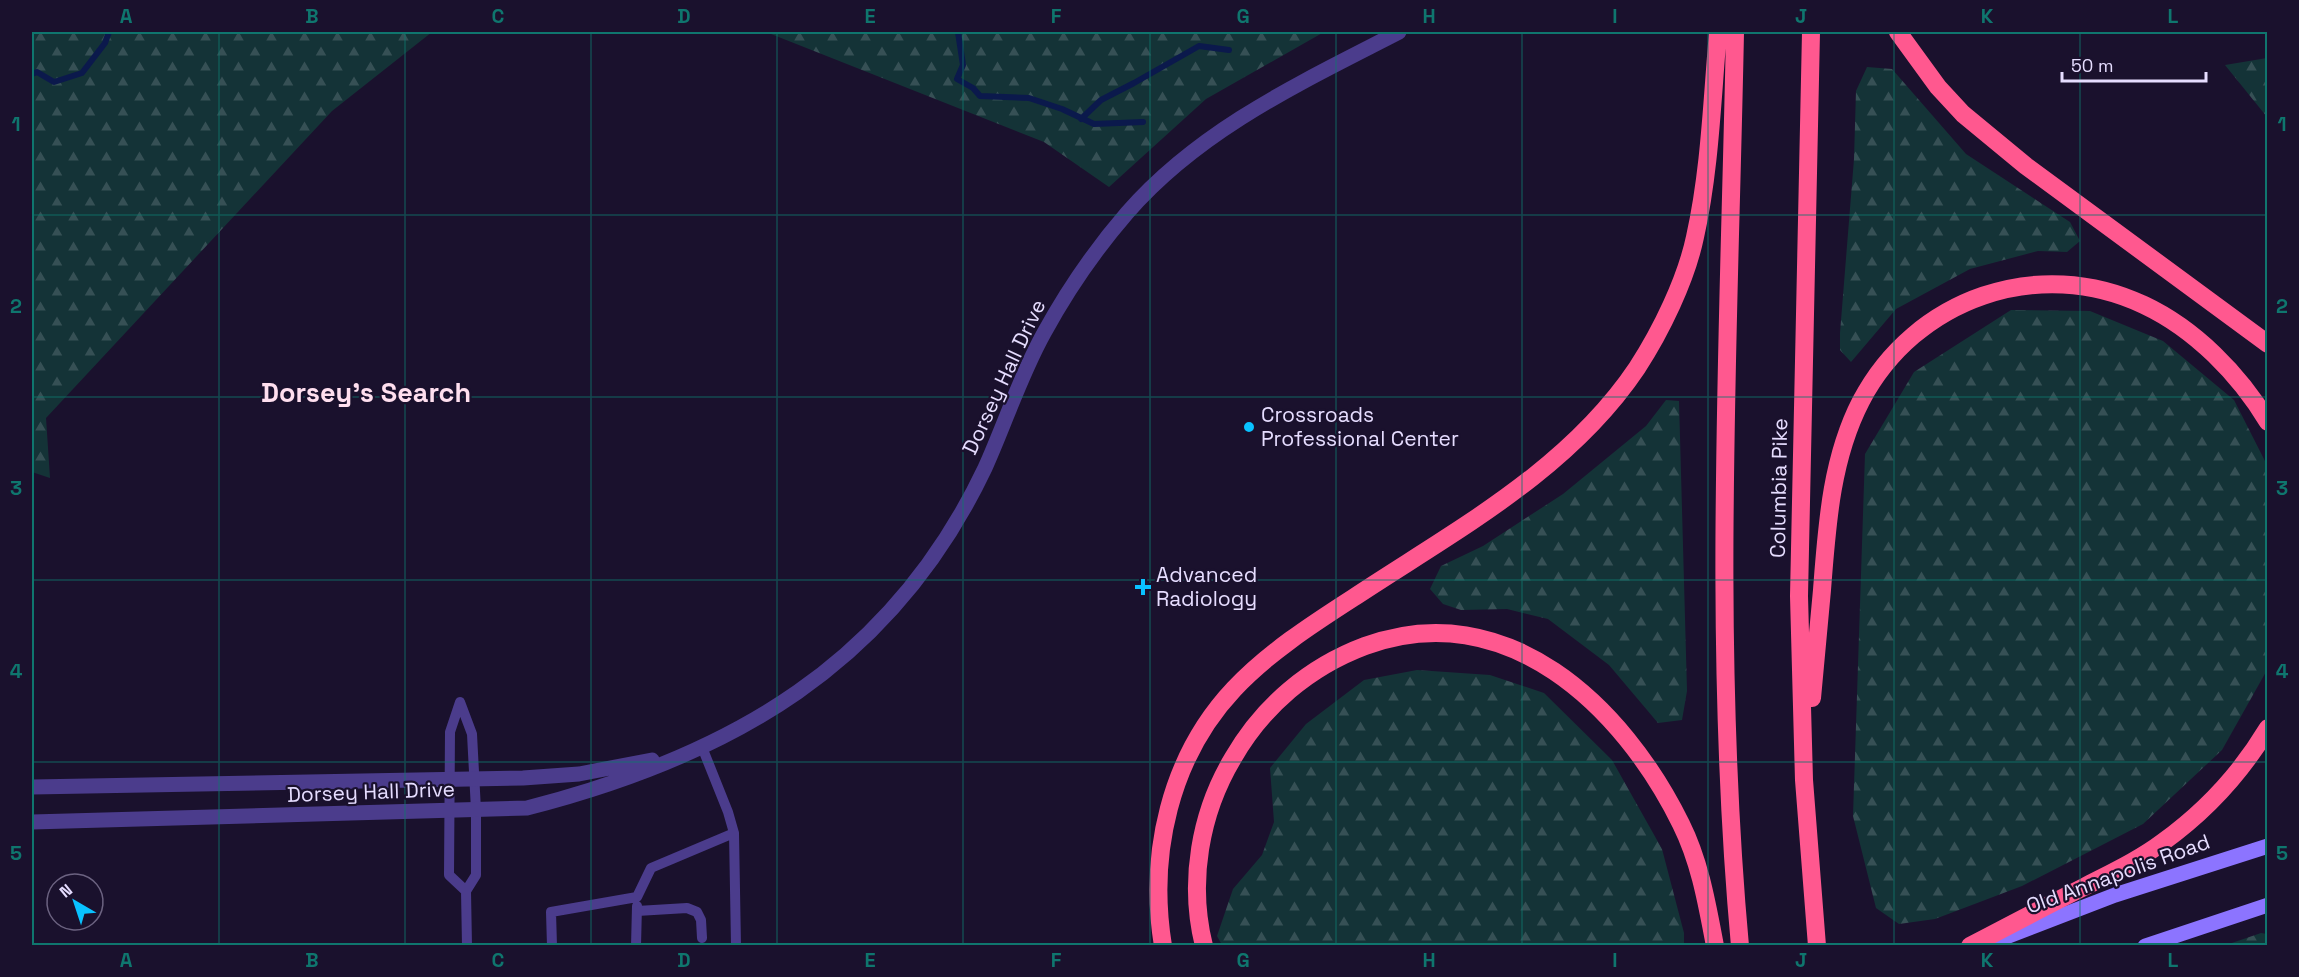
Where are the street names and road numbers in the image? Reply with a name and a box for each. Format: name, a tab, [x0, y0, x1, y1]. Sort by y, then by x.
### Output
street label: Dorsey Hall Drive	[956, 295, 1051, 459]
street label: Columbia Pike	[1764, 418, 1793, 558]
street label: Dorsey Hall Drive	[286, 775, 456, 808]
street label: Old Annapolis Road	[2022, 828, 2213, 919]

